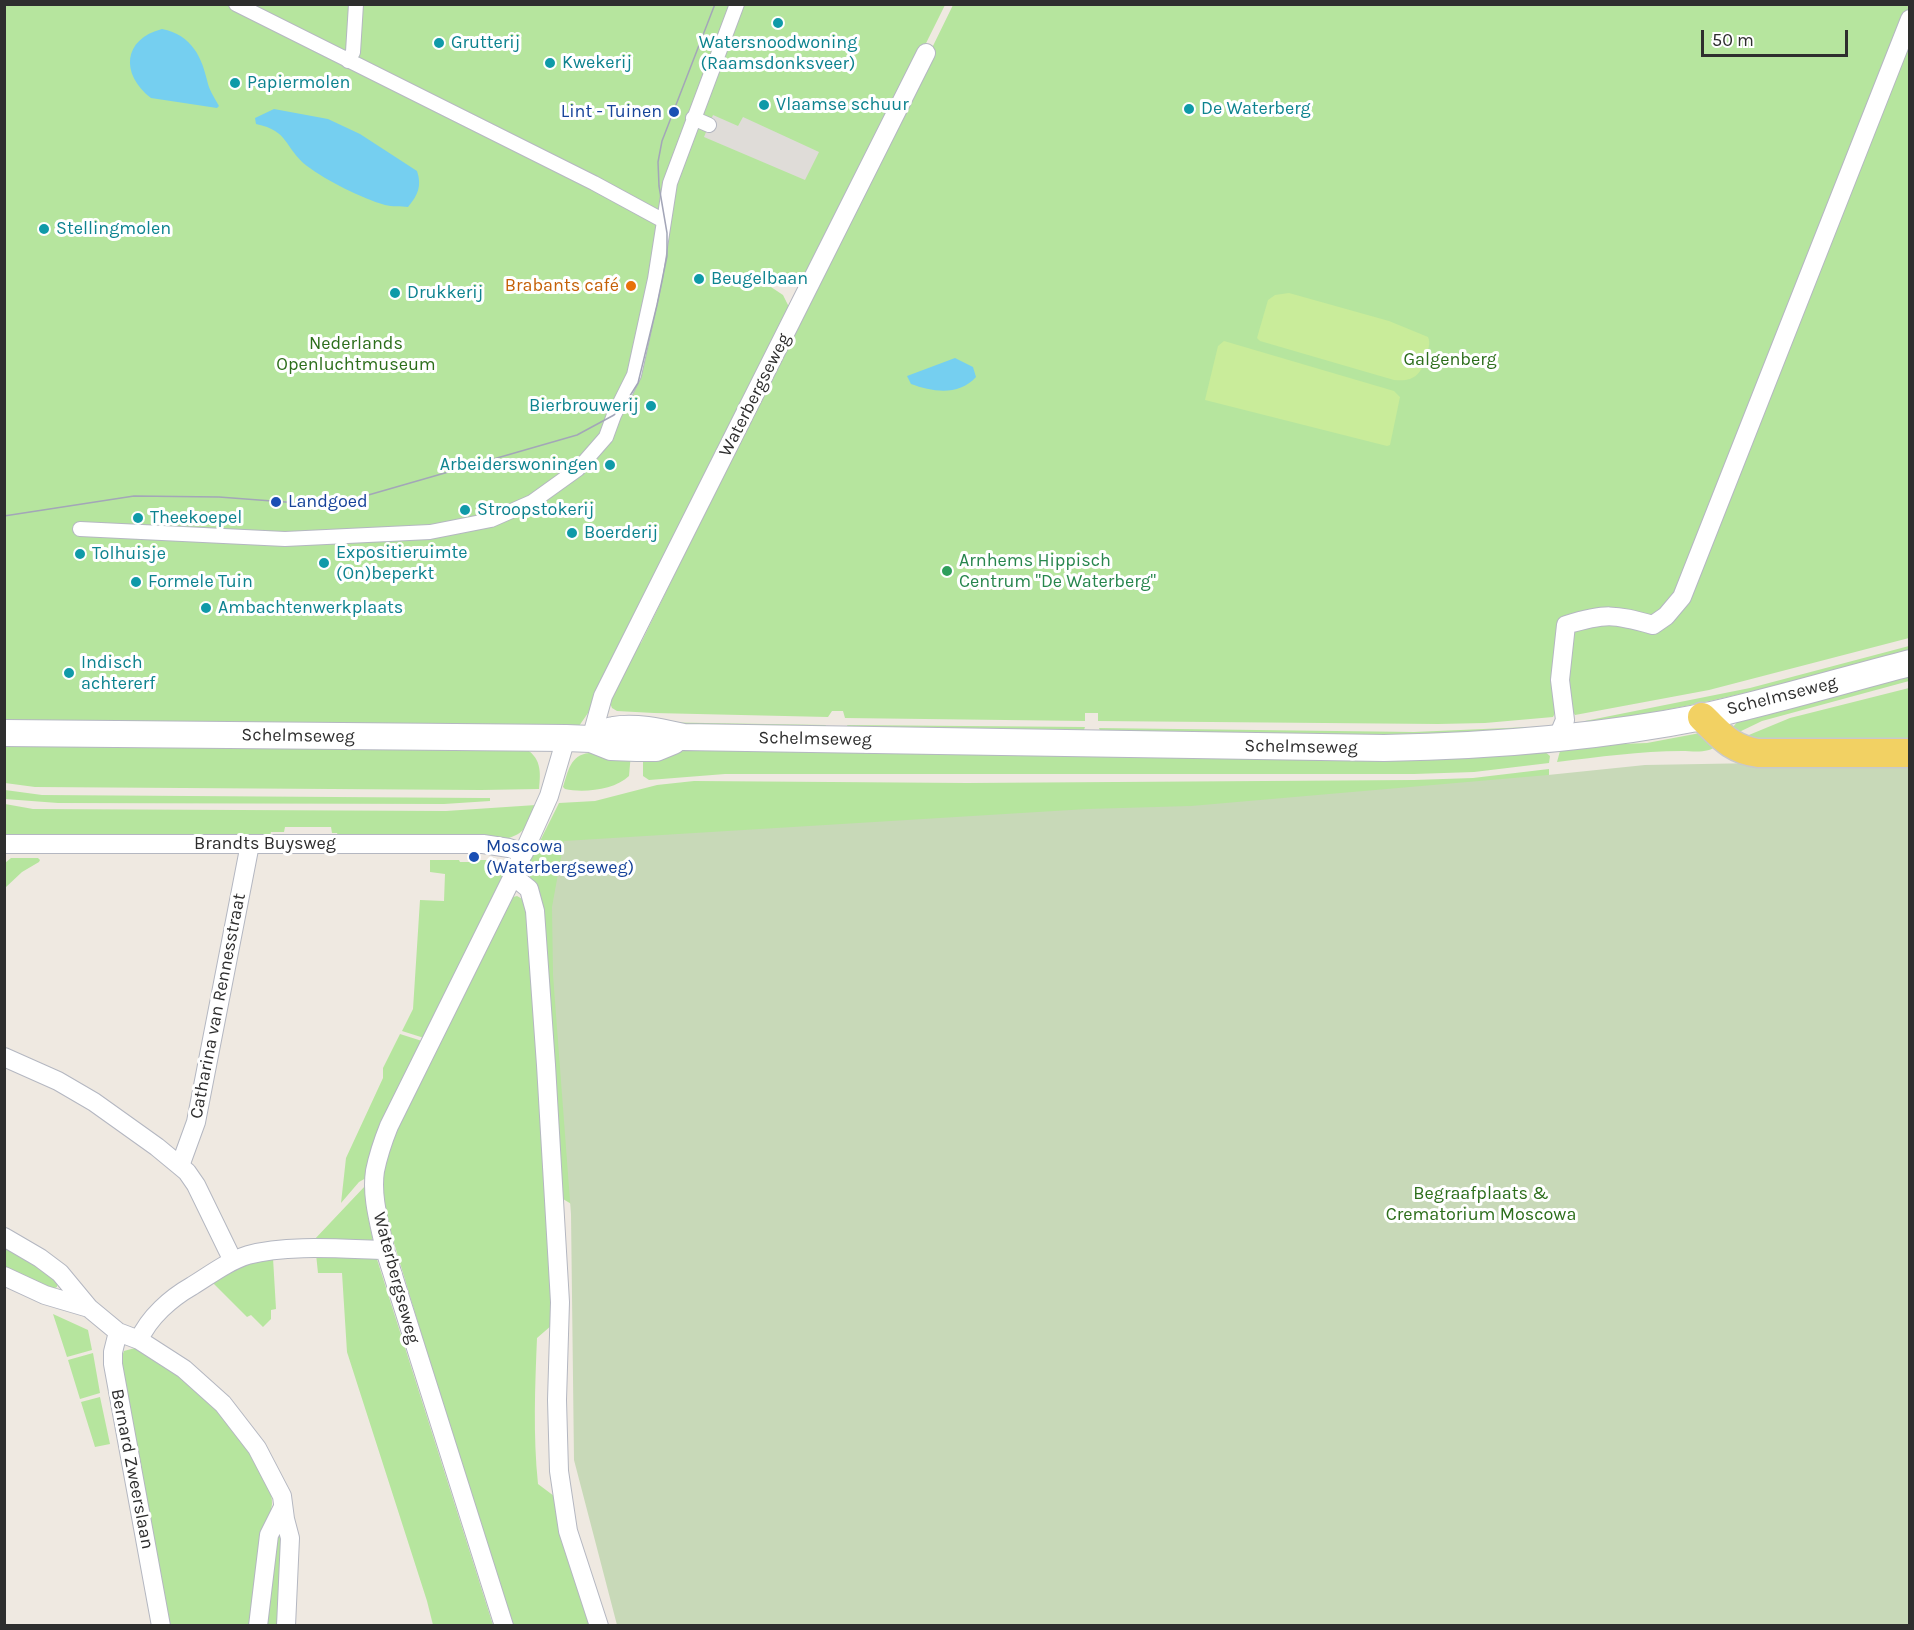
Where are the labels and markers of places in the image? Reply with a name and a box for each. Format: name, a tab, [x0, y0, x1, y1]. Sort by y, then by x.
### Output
marker: Watersnoodwoning (Raamsdonksveer)	[771, 16, 785, 30]
place label: Grutterij	[451, 32, 520, 54]
place label: Watersnoodwoning (Raamsdonksveer)	[699, 32, 857, 74]
marker: Grutterij	[432, 36, 446, 50]
place label: Kwekerij	[562, 52, 632, 74]
marker: Kwekerij	[543, 56, 557, 70]
place label: Papiermolen	[247, 72, 350, 94]
marker: Papiermolen	[228, 76, 242, 90]
place label: Vlaamse schuur	[776, 94, 909, 116]
marker: Vlaamse schuur	[757, 98, 771, 112]
place label: De Waterberg	[1201, 98, 1311, 120]
place label: Lint - Tuinen	[561, 101, 662, 123]
marker: De Waterberg	[1182, 102, 1196, 116]
marker: Lint - Tuinen	[667, 105, 681, 119]
place label: Stellingmolen	[56, 218, 171, 240]
marker: Stellingmolen	[37, 222, 51, 236]
place label: Beugelbaan	[711, 268, 808, 290]
marker: Beugelbaan	[692, 272, 706, 286]
place label: Brabants café	[505, 275, 619, 297]
marker: Brabants café	[624, 279, 638, 293]
place label: Drukkerij	[407, 282, 483, 304]
marker: Drukkerij	[388, 286, 402, 300]
place label: Bierbrouwerij	[529, 395, 639, 417]
marker: Bierbrouwerij	[644, 399, 658, 413]
place label: Arbeiderswoningen	[440, 454, 598, 476]
marker: Arbeiderswoningen	[603, 458, 617, 472]
place label: Landgoed	[288, 491, 368, 513]
marker: Landgoed	[269, 495, 283, 509]
place label: Stroopstokerij	[477, 499, 594, 521]
marker: Stroopstokerij	[458, 503, 472, 517]
place label: Theekoepel	[150, 507, 242, 529]
marker: Theekoepel	[131, 511, 145, 525]
place label: Boerderij	[584, 522, 658, 544]
marker: Boerderij	[565, 526, 579, 540]
place label: Expositieruimte (On)beperkt	[336, 542, 467, 584]
place label: Tolhuisje	[92, 543, 166, 565]
marker: Tolhuisje	[73, 547, 87, 561]
place label: Arnhems Hippisch Centrum "De Waterberg"	[959, 550, 1156, 592]
marker: Expositieruimte (On)beperkt	[317, 556, 331, 570]
marker: Arnhems Hippisch Centrum "De Waterberg"	[940, 564, 954, 578]
place label: Formele Tuin	[148, 571, 253, 593]
marker: Formele Tuin	[129, 575, 143, 589]
place label: Ambachtenwerkplaats	[218, 597, 403, 619]
marker: Ambachtenwerkplaats	[199, 601, 213, 615]
place label: Indisch achtererf	[81, 652, 155, 694]
marker: Indisch achtererf	[62, 666, 76, 680]
place label: Moscowa (Waterbergseweg)	[486, 836, 634, 878]
marker: Moscowa (Waterbergseweg)	[467, 850, 481, 864]

